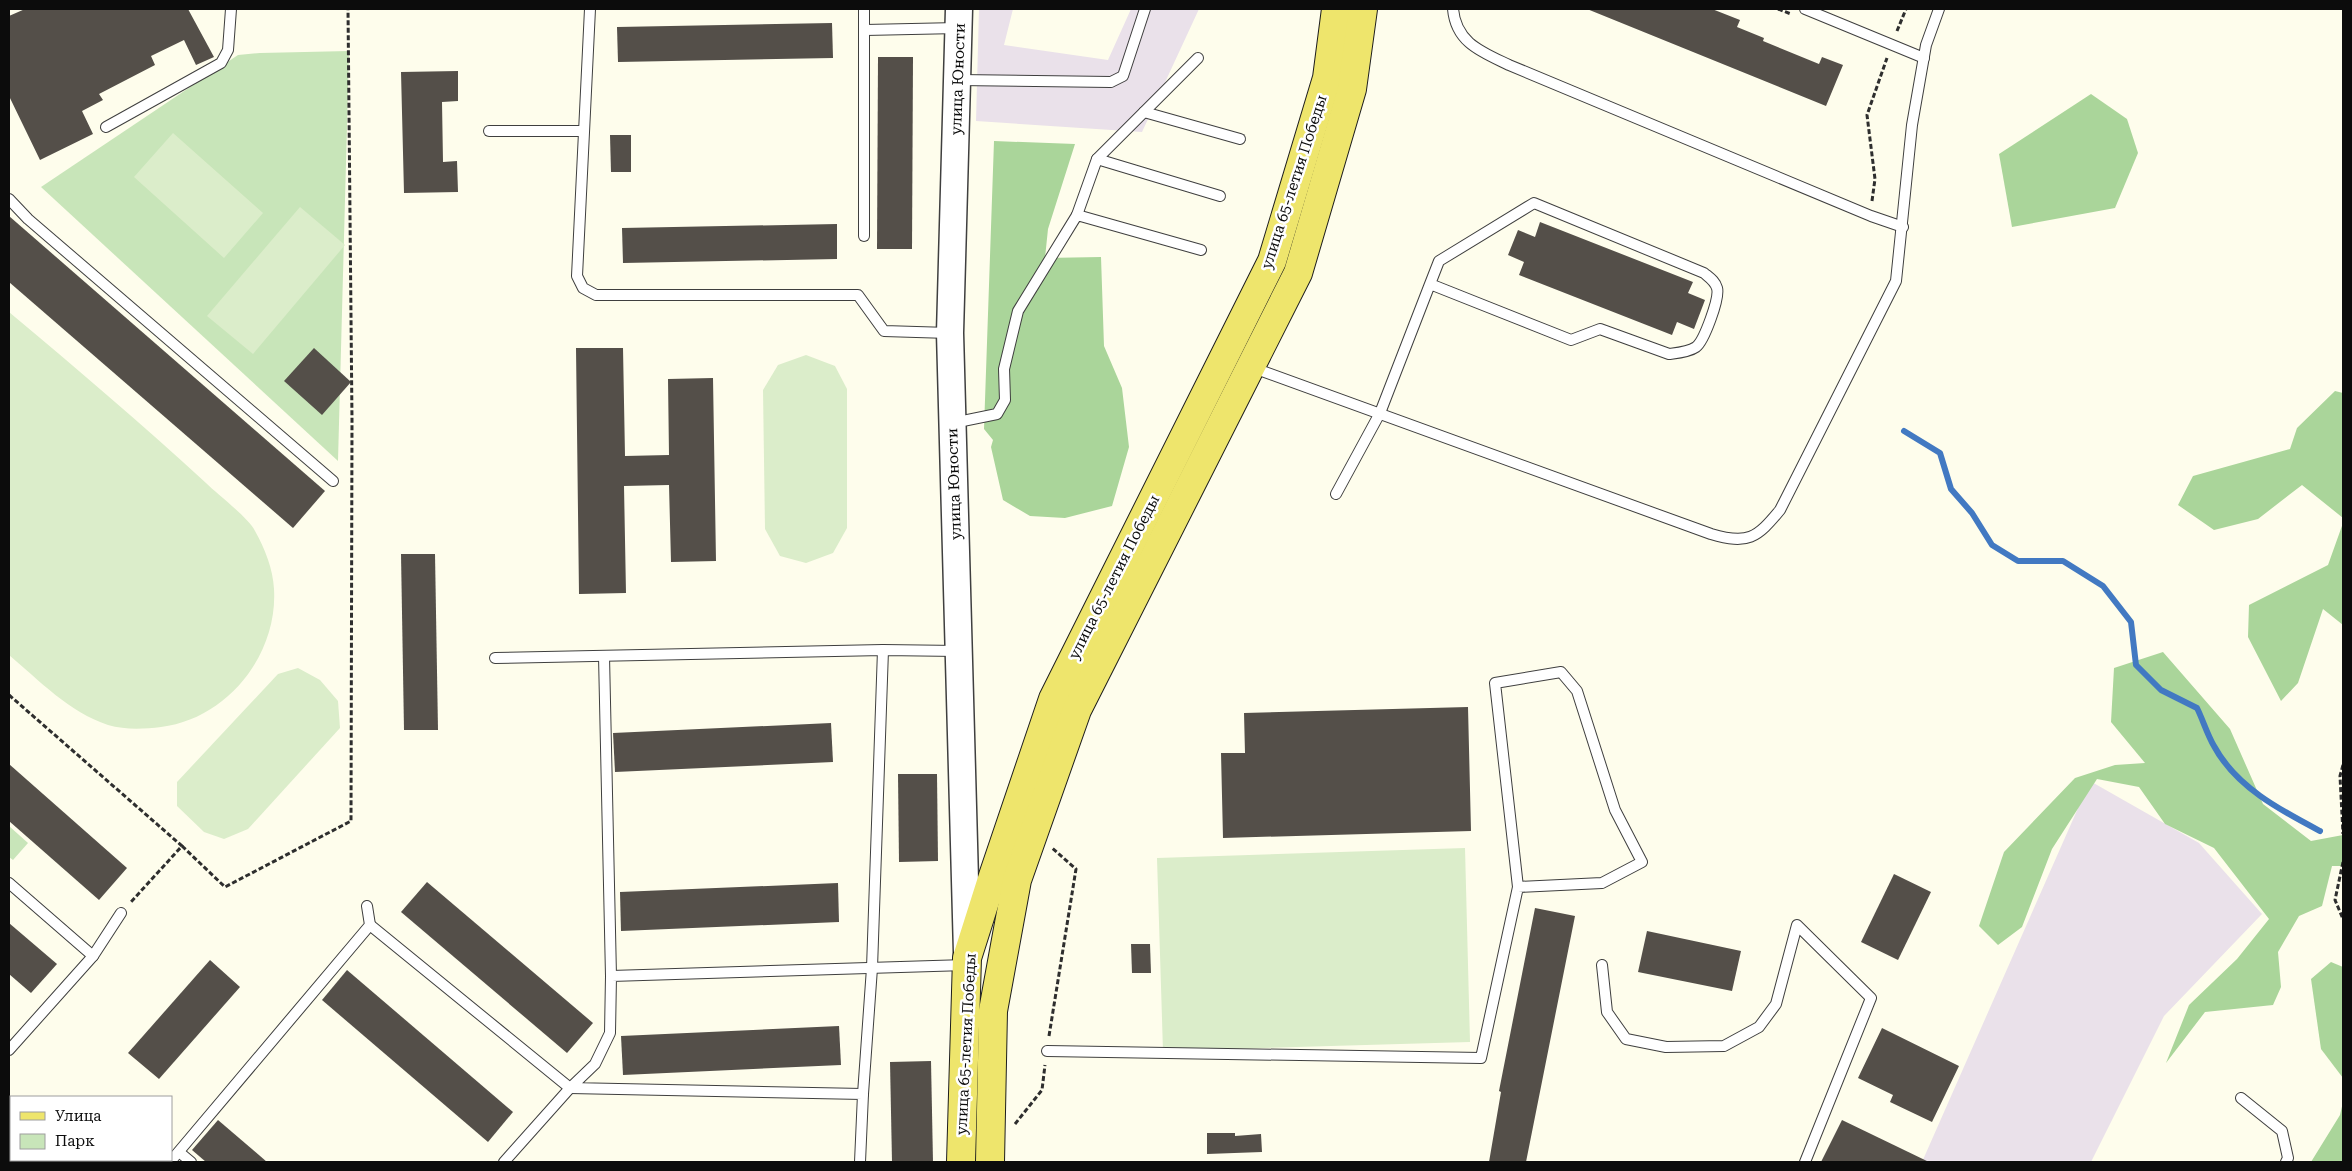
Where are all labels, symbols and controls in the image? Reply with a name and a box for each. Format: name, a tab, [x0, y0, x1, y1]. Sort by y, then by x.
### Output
street label: улица Юности	[947, 23, 969, 135]
street label: улица 65-летия Победы	[1257, 93, 1331, 271]
street label: улица Юности	[943, 428, 965, 540]
street label: улица 65-летия Победы	[1065, 492, 1163, 662]
street label: улица 65-летия Победы	[952, 953, 980, 1135]
legend	[10, 1096, 172, 1161]
text: Улица	[55, 1107, 101, 1125]
text: Парк	[55, 1132, 95, 1150]

